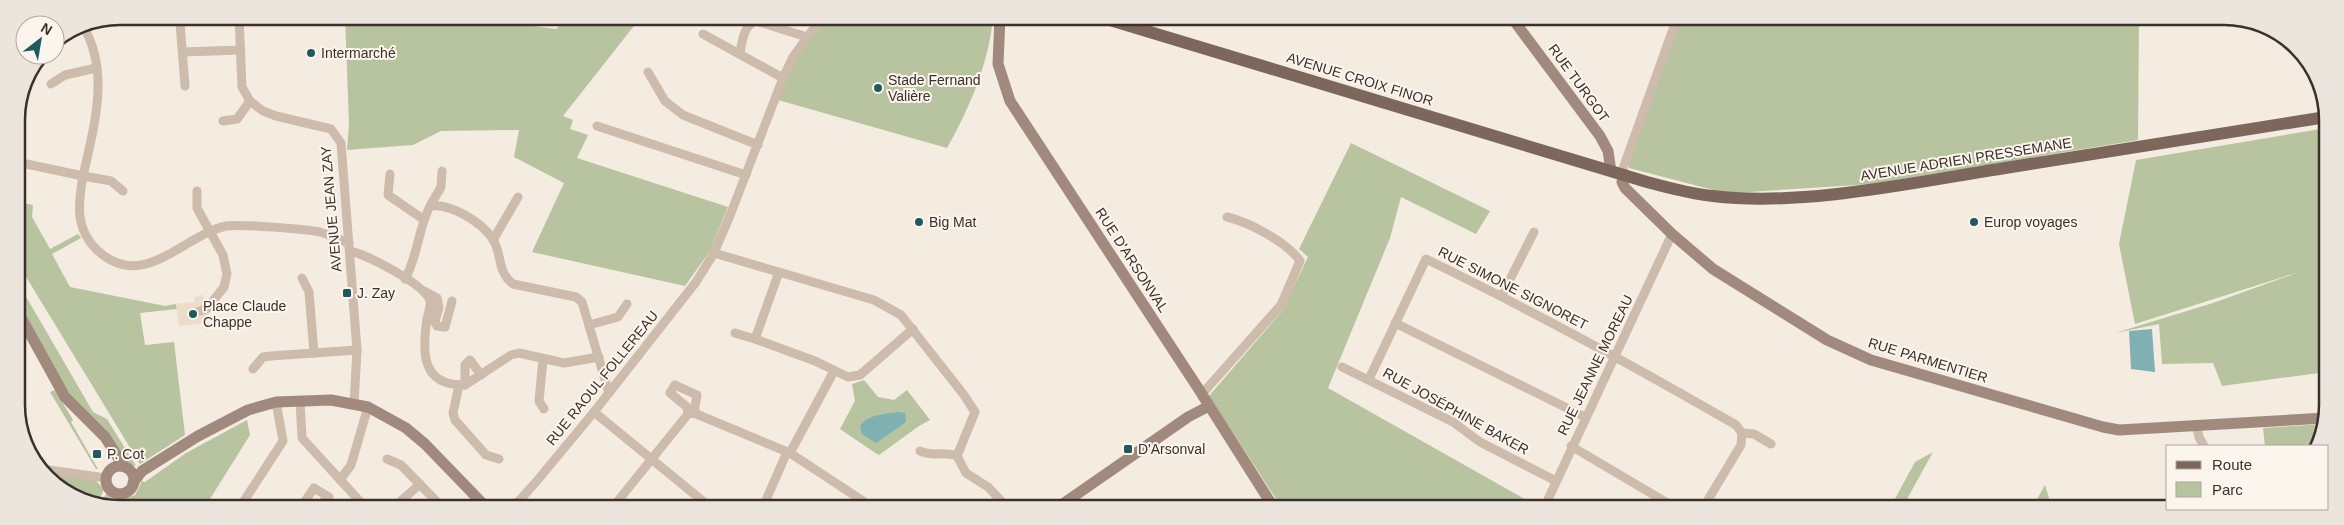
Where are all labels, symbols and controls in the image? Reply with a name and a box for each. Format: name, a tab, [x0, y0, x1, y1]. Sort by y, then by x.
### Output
north arrow	[15, 15, 65, 65]
text: N	[38, 19, 55, 38]
street label: RUE TURGOT	[1545, 41, 1613, 125]
place label: Intermarché	[321, 45, 396, 61]
marker: Intermarché	[305, 47, 317, 59]
street label: AVENUE CROIX FINOR	[1285, 49, 1435, 109]
place label: Stade Fernand Valière	[888, 72, 981, 104]
marker: Stade Fernand Valière	[872, 82, 884, 94]
street label: AVENUE ADRIEN PRESSEMANE	[1859, 134, 2073, 184]
street label: AVENUE JEAN ZAY	[317, 145, 344, 273]
street label: RUE D'ARSONVAL	[1092, 205, 1172, 315]
place label: Big Mat	[929, 214, 977, 230]
place label: Europ voyages	[1984, 214, 2077, 230]
marker: Big Mat	[913, 216, 925, 228]
marker: Europ voyages	[1968, 216, 1980, 228]
street label: RUE SIMONE SIGNORET	[1436, 243, 1591, 333]
place label: J. Zay	[357, 285, 395, 301]
marker: J. Zay	[341, 287, 353, 299]
street label: RUE JEANNE MOREAU	[1554, 292, 1636, 438]
place label: Place Claude Chappe	[203, 298, 286, 330]
marker: Place Claude Chappe	[187, 308, 199, 320]
street label: RUE RAOUL FOLLEREAU	[543, 308, 661, 448]
street label: RUE PARMENTIER	[1866, 334, 1990, 386]
street label: RUE JOSÉPHINE BAKER	[1380, 364, 1532, 458]
place label: D'Arsonval	[1138, 441, 1205, 457]
marker: D'Arsonval	[1122, 443, 1134, 455]
legend	[2166, 445, 2329, 510]
place label: P. Cot	[107, 446, 144, 462]
marker: P. Cot	[91, 448, 103, 460]
text: Route	[2212, 456, 2252, 473]
text: Parc	[2212, 481, 2243, 498]

